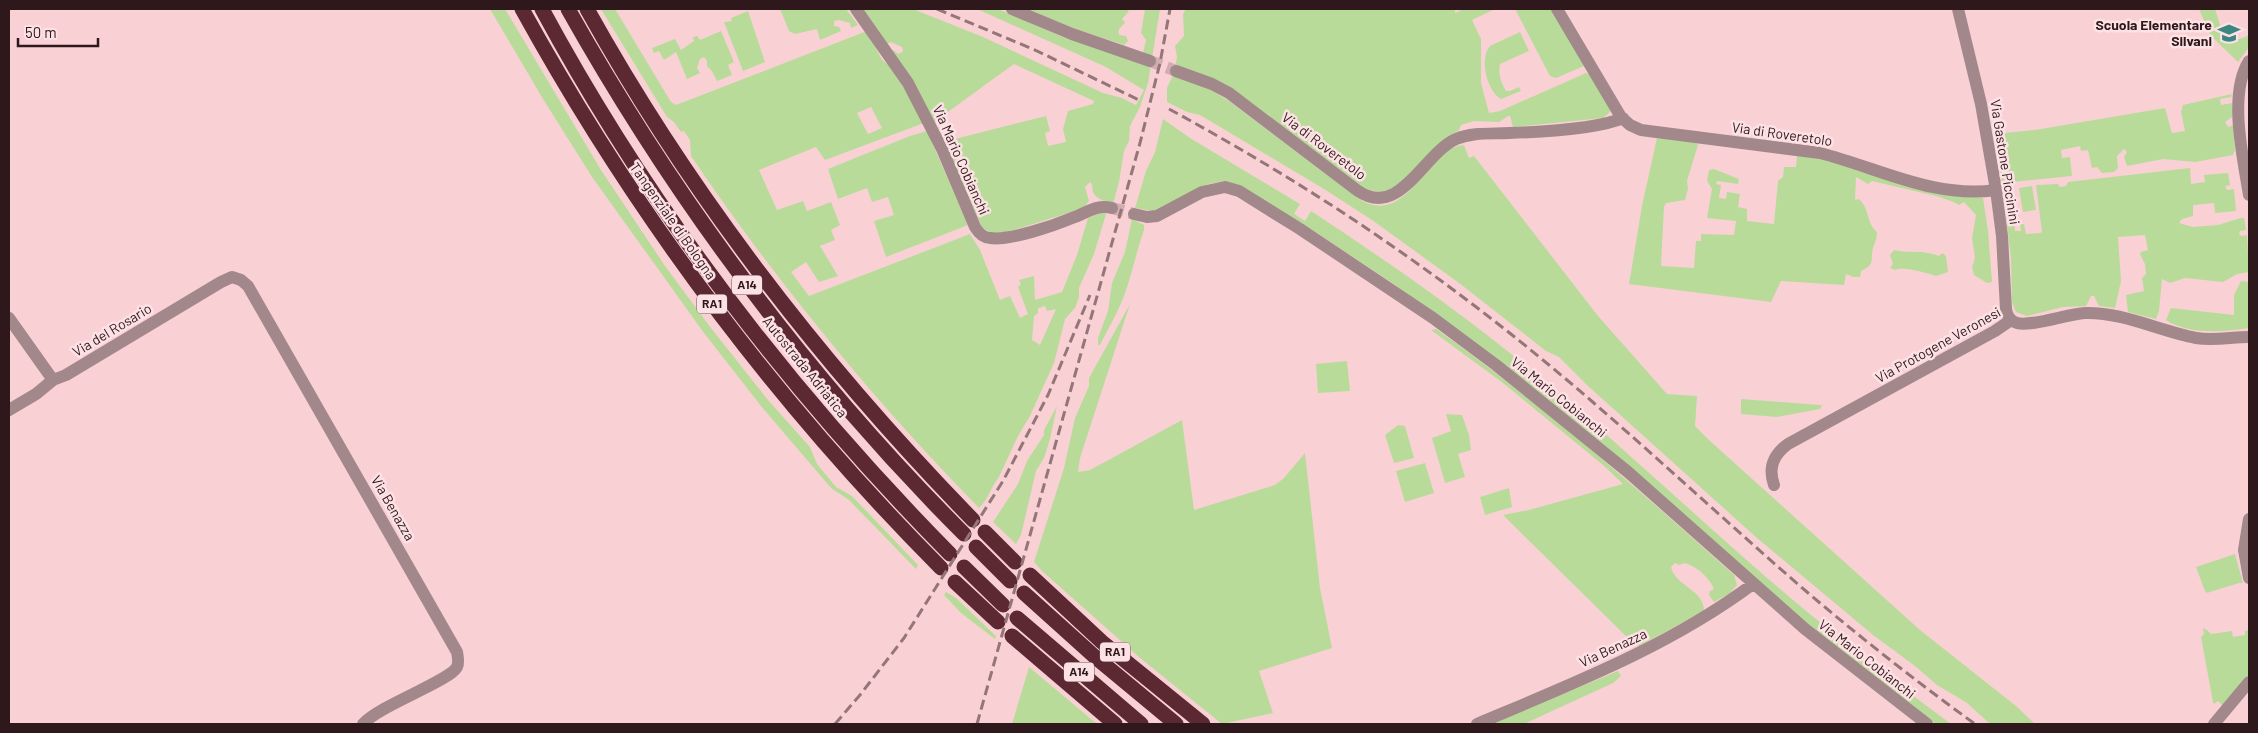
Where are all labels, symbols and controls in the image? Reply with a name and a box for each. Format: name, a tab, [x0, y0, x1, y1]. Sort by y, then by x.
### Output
scale bar	[18, 15, 98, 47]
place label: Scuola Elementare Silvani	[2095, 16, 2212, 49]
school or university icon: Scuola Elementare Silvani	[2216, 20, 2242, 46]
text: 50 m	[25, 23, 57, 41]
street label: Via Gastone Piccinini	[1987, 98, 2024, 226]
street label: Via Mario Cobianchi	[930, 102, 993, 217]
street label: Via di Roveretolo	[1279, 108, 1370, 183]
street label: Via di Roveretolo	[1731, 118, 1833, 149]
street label: Tangenziale di Bologna	[627, 159, 720, 282]
road number: A14	[732, 276, 762, 294]
road number: RA1	[697, 294, 727, 314]
street label: Via del Rosario	[69, 299, 154, 360]
street label: Via Protogene Veronesi	[1872, 303, 2003, 386]
street label: Autostrada Adriatica	[759, 313, 851, 421]
street label: Via Mario Cobianchi	[1508, 353, 1611, 440]
street label: Via Benazza	[368, 472, 419, 543]
street label: Via Mario Cobianchi	[1815, 615, 1919, 702]
street label: Via Benazza	[1576, 625, 1649, 671]
road number: RA1	[1100, 642, 1130, 662]
road number: A14	[1064, 662, 1094, 682]

